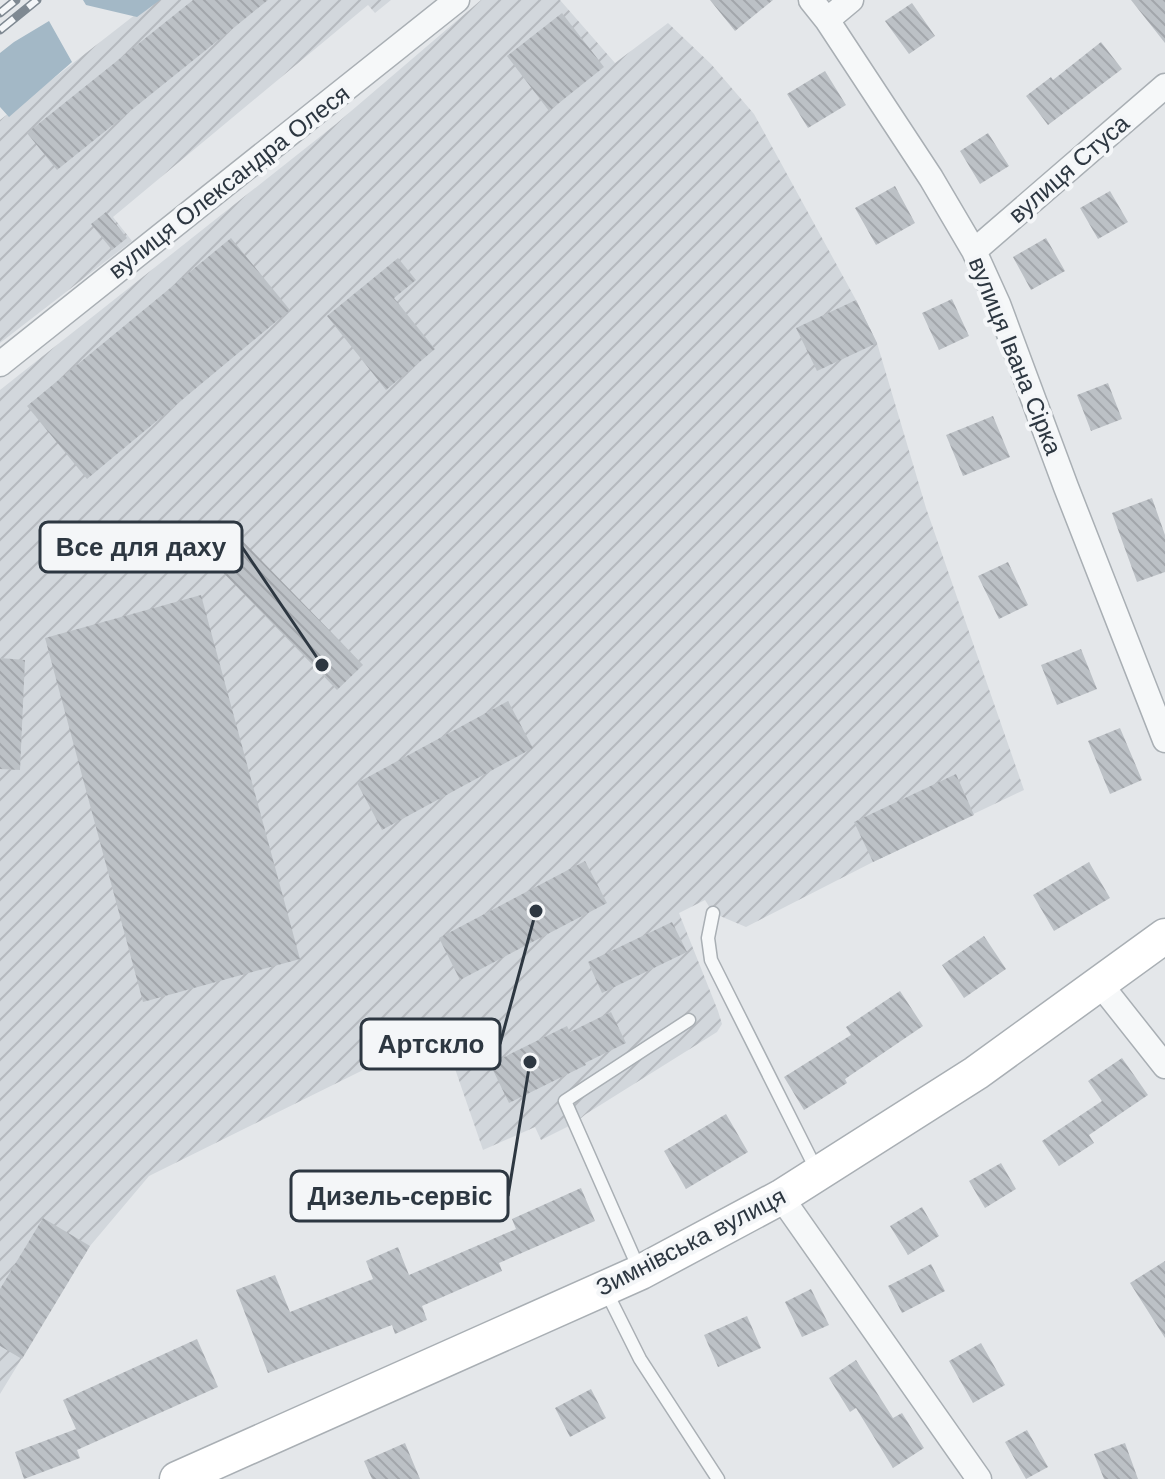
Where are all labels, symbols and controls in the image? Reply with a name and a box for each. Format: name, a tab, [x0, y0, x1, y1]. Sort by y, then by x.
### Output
street label: вулиця Олександра Олеся	[103, 79, 354, 284]
street label: вулиця Стуса	[1003, 109, 1135, 228]
street label: вулиця Івана Сірка	[963, 253, 1068, 459]
callout: Все для даху	[40, 522, 242, 572]
text: Все для даху	[56, 532, 227, 562]
callout: Артскло	[361, 1019, 500, 1069]
text: Артскло	[378, 1029, 484, 1059]
callout: Дизель-сервіс	[291, 1171, 508, 1221]
text: Дизель-сервіс	[307, 1181, 493, 1211]
street label: Зимнівська вулиця	[592, 1182, 790, 1301]

